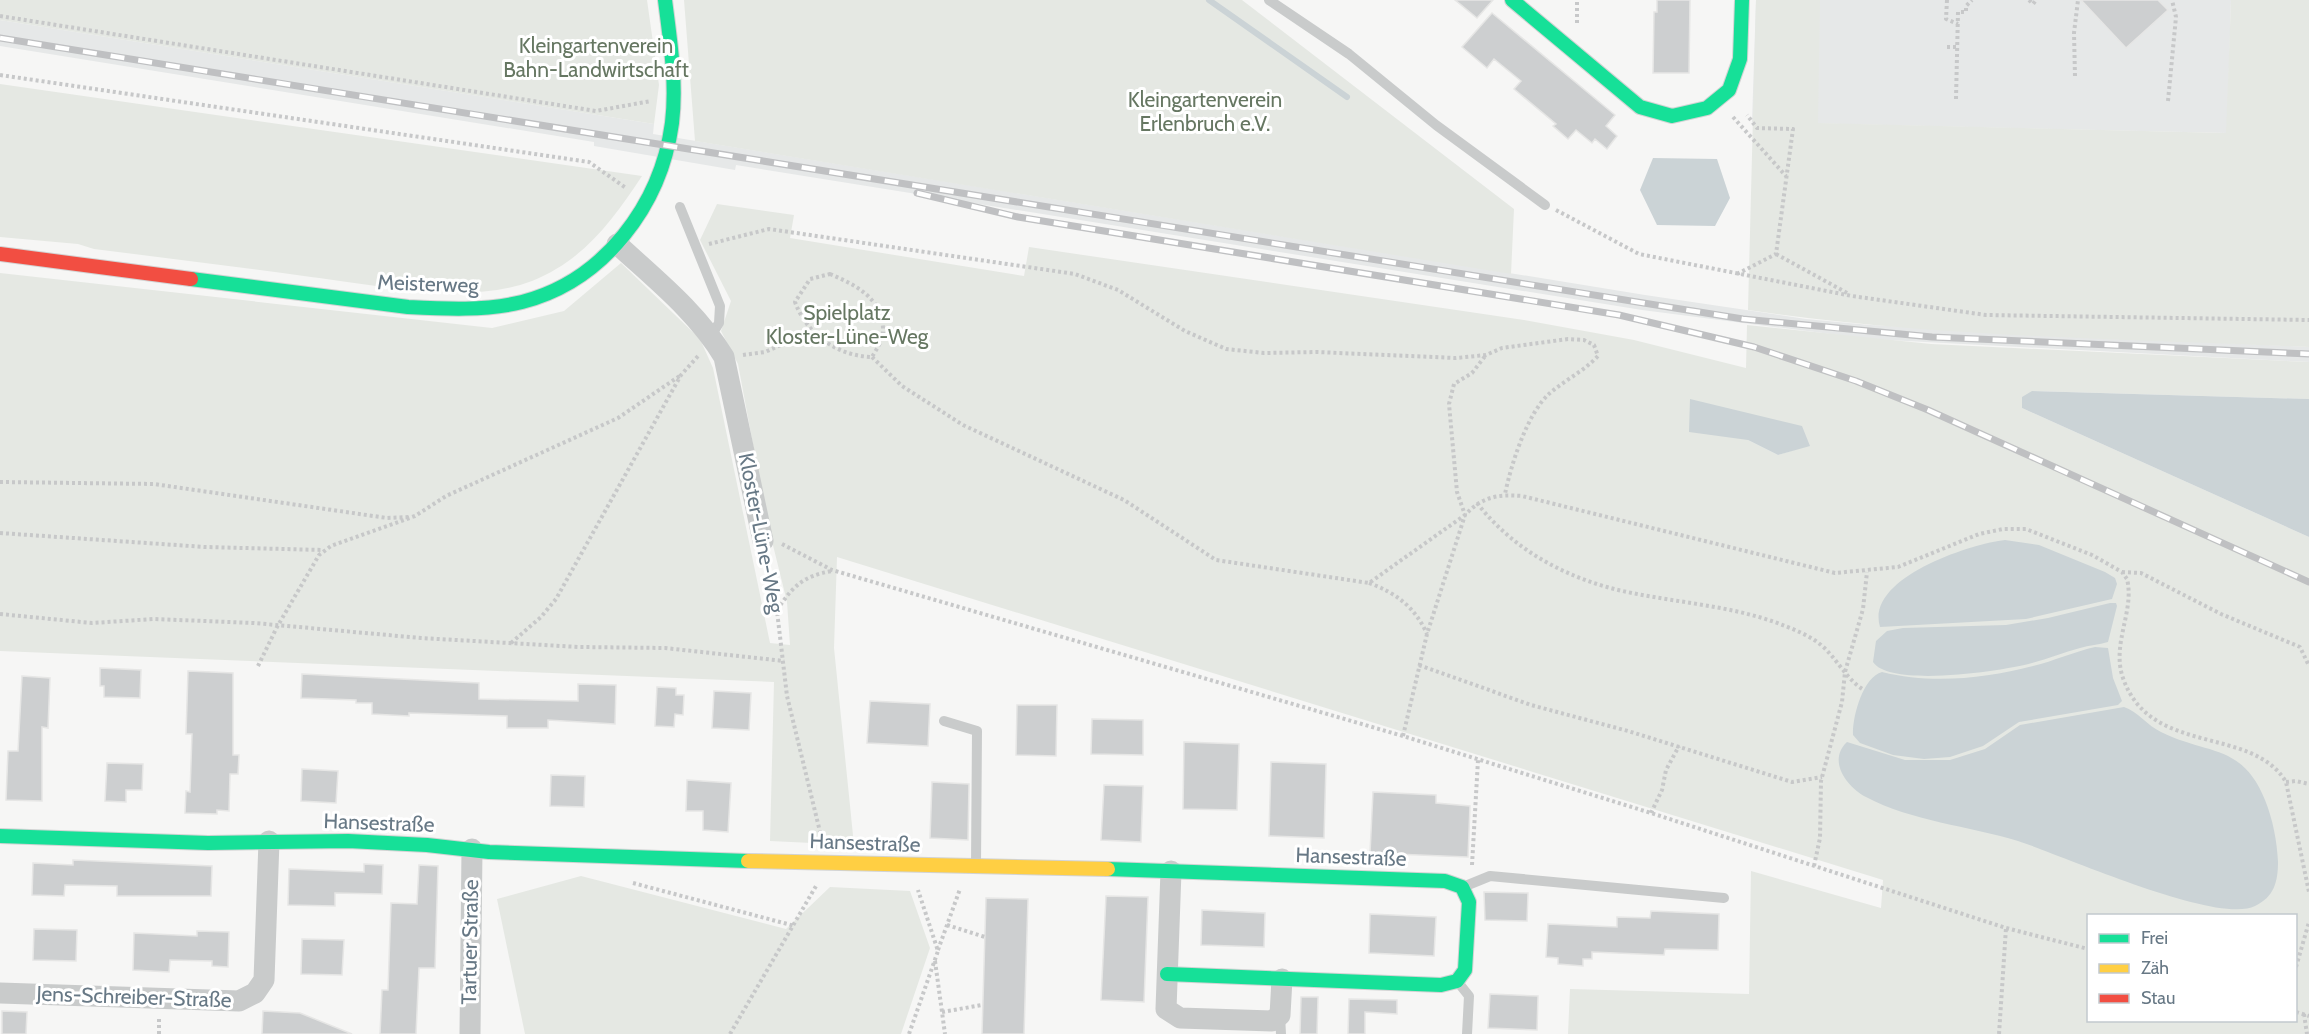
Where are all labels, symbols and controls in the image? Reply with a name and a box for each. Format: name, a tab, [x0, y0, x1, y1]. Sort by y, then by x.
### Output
park label: Kleingartenverein Bahn-Landwirtschaft	[503, 33, 689, 82]
park label: Kleingartenverein Erlenbruch e.V.	[1128, 87, 1282, 136]
street label: Meisterweg	[377, 269, 480, 298]
park label: Spielplatz Kloster-Lüne-Weg	[766, 300, 929, 349]
street label: Kloster-Lüne-Weg	[734, 451, 789, 616]
street label: Hansestraße	[323, 808, 435, 837]
street label: Hansestraße	[809, 828, 921, 857]
street label: Hansestraße	[1295, 842, 1407, 871]
street label: Tartuer Straße	[456, 879, 483, 1005]
legend	[2087, 914, 2297, 1022]
text: Frei	[2141, 927, 2168, 949]
text: Zäh	[2141, 957, 2169, 979]
street label: Jens-Schreiber-Straße	[35, 981, 232, 1012]
text: Stau	[2141, 987, 2175, 1009]

